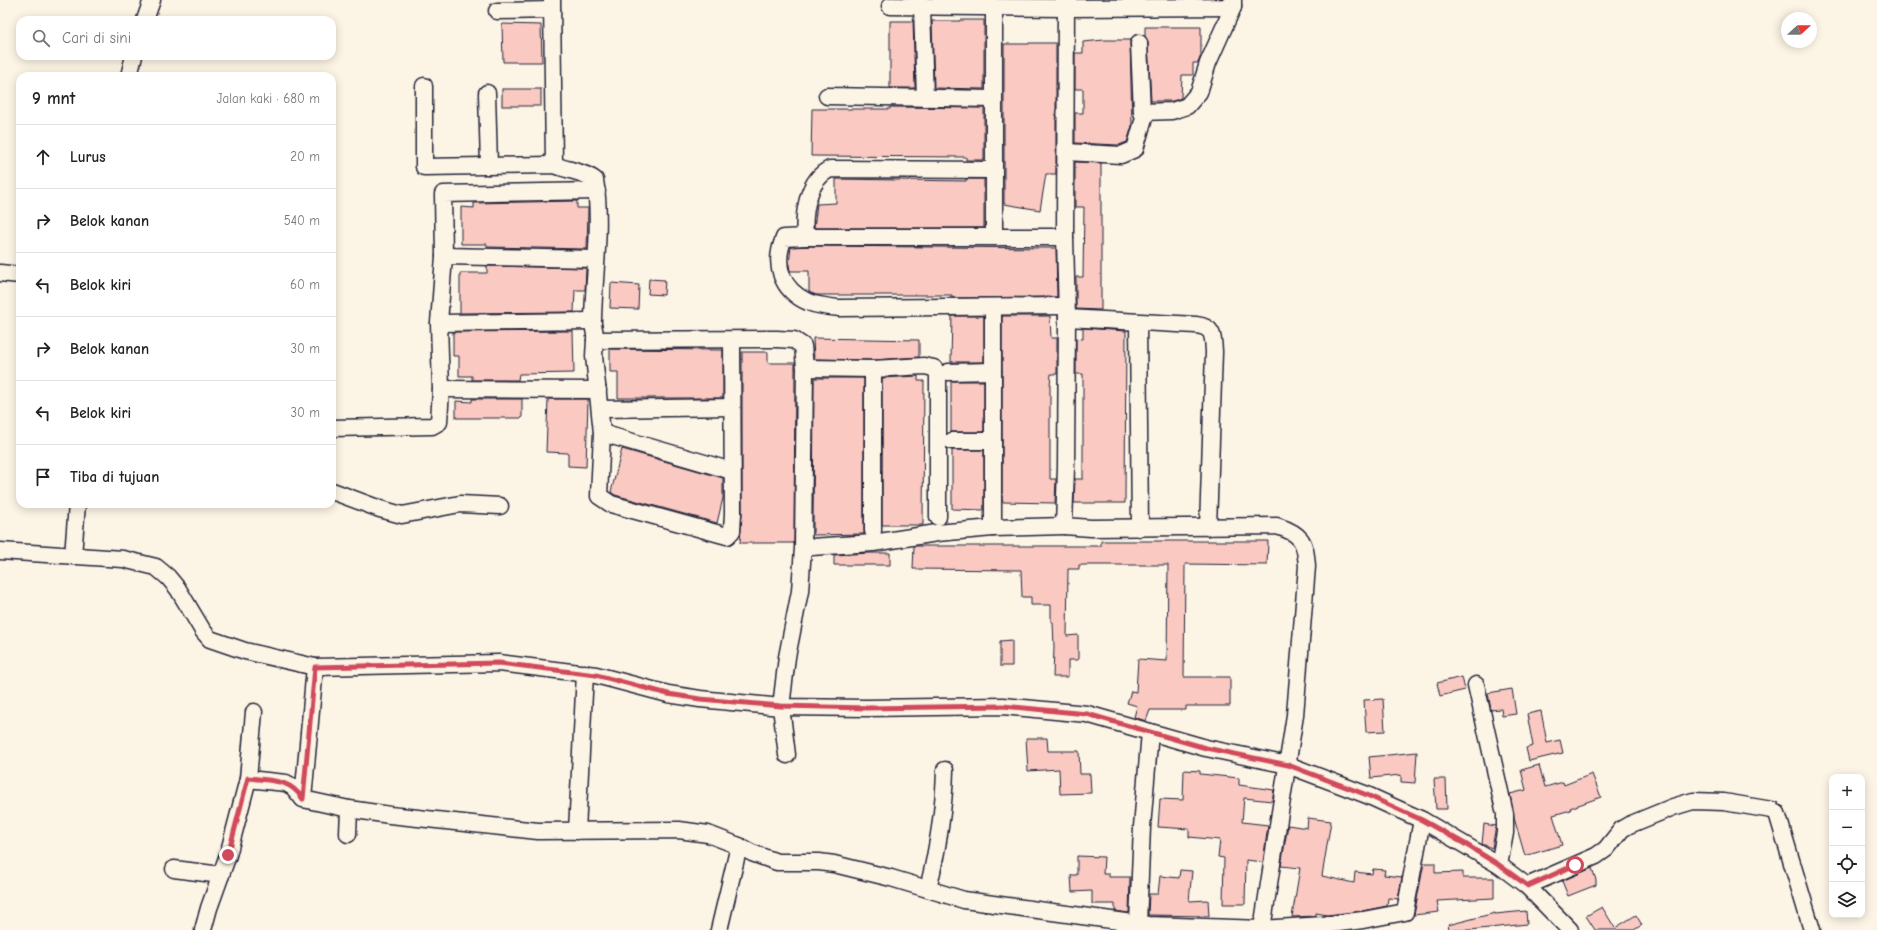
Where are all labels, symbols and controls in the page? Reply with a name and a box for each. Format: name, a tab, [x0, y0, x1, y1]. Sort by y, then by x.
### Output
north arrow	[1781, 12, 1817, 48]
search box	[16, 16, 336, 60]
icon: search	[30, 27, 52, 49]
text: Cari di sini	[62, 29, 131, 47]
text: 9 mnt	[32, 89, 75, 108]
text: Jalan kaki · 680 m	[217, 91, 320, 106]
icon: ahead	[32, 146, 54, 168]
text: Lurus	[70, 148, 106, 166]
text: 20 m	[290, 149, 320, 164]
icon: right	[32, 210, 54, 232]
text: Belok kanan	[70, 212, 149, 230]
text: 540 m	[284, 213, 320, 228]
icon: left	[32, 274, 54, 296]
text: Belok kiri	[70, 276, 131, 294]
text: 60 m	[290, 277, 320, 292]
icon: right	[32, 338, 54, 360]
text: Belok kanan	[70, 340, 149, 358]
text: 30 m	[290, 341, 320, 356]
icon: left	[32, 402, 54, 424]
text: Belok kiri	[70, 404, 131, 422]
text: 30 m	[290, 405, 320, 420]
icon: arrive	[32, 466, 54, 488]
text: Tiba di tujuan	[70, 468, 159, 486]
map controls	[1829, 774, 1865, 918]
button: +	[1829, 774, 1865, 810]
button: −	[1829, 810, 1865, 846]
route end	[219, 846, 237, 864]
button: locate	[1829, 846, 1865, 882]
route start	[1566, 856, 1584, 874]
button: layers	[1829, 882, 1865, 918]

